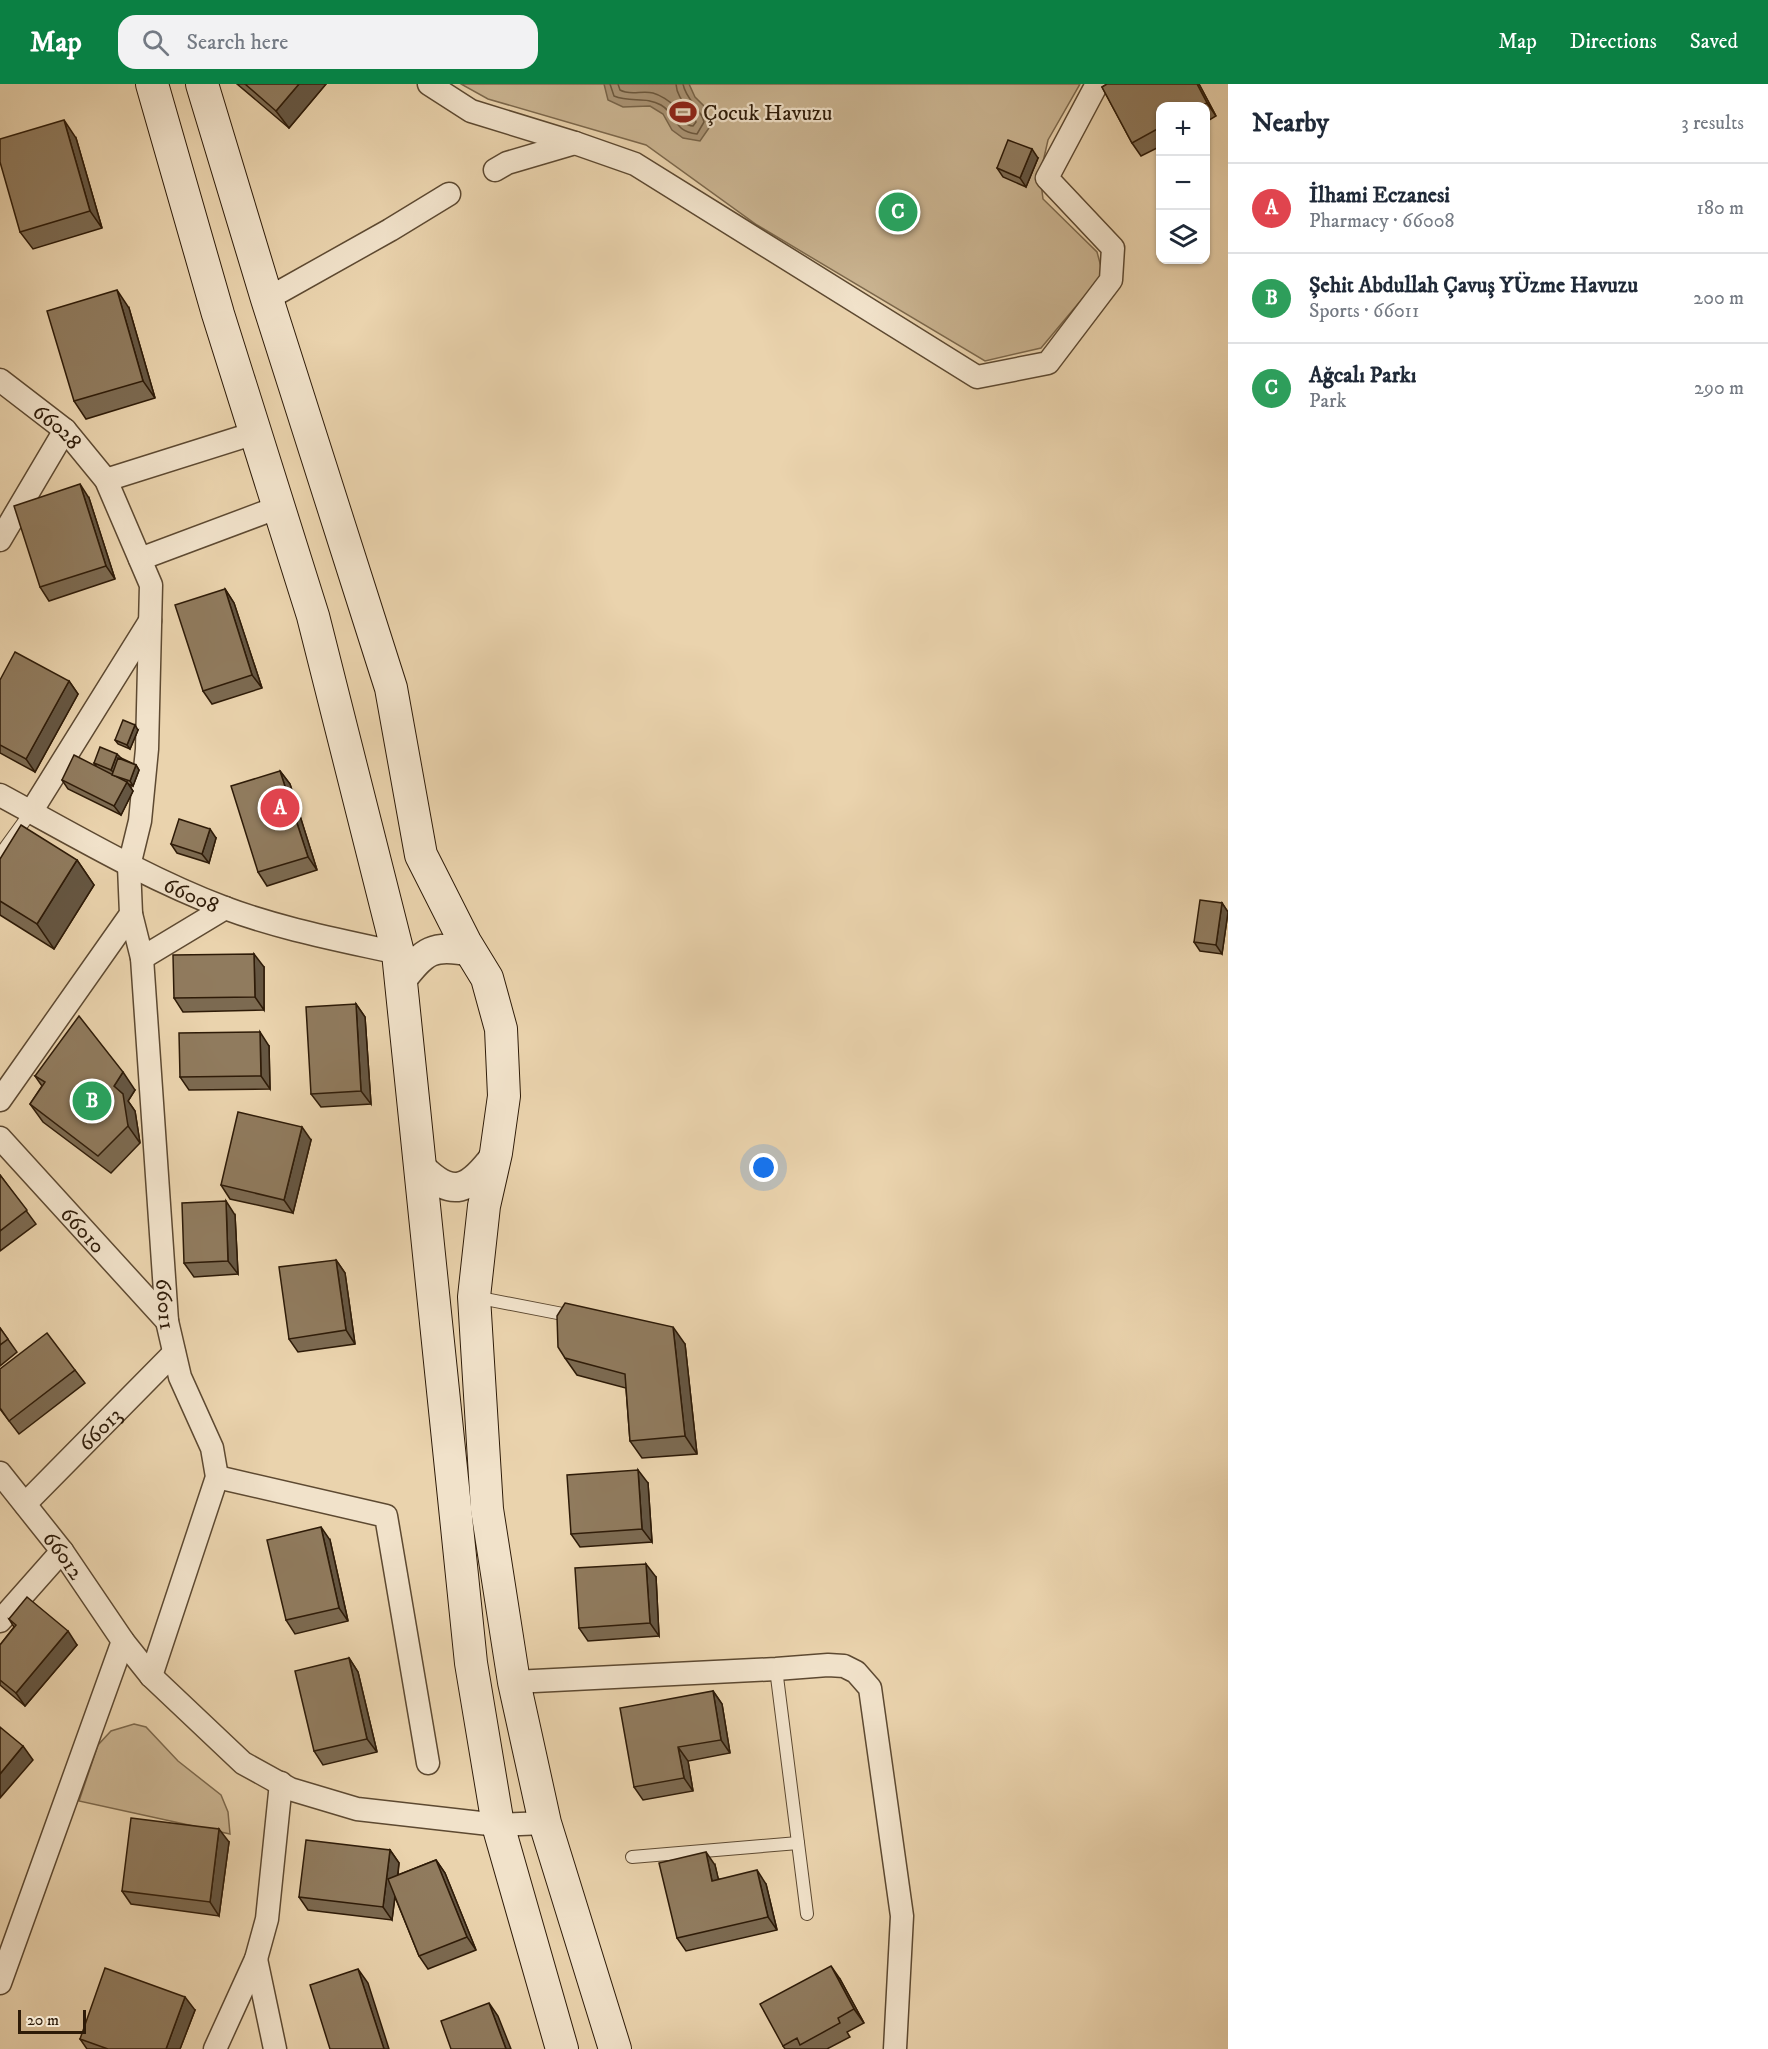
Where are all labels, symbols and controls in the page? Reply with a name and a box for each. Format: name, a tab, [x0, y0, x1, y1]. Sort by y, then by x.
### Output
search box	[118, 15, 538, 69]
text: Map	[30, 25, 82, 60]
icon: search	[139, 26, 172, 59]
text: Search here	[187, 29, 288, 56]
text: Map	[1498, 29, 1537, 55]
text: Directions	[1570, 29, 1657, 55]
text: Saved	[1690, 29, 1738, 55]
sports icon: Çocuk Havuzu	[668, 97, 698, 127]
place label: Çocuk Havuzu	[703, 100, 832, 127]
map controls	[1156, 102, 1210, 264]
button: +	[1156, 102, 1210, 156]
text: Nearby	[1252, 107, 1329, 140]
text: 3 results	[1681, 111, 1744, 136]
button: −	[1156, 156, 1210, 210]
text: İlhami Eczanesi	[1309, 182, 1450, 209]
pin: C	[878, 190, 918, 234]
text: A	[1265, 196, 1278, 221]
text: 180 m	[1697, 196, 1744, 221]
text: Pharmacy · 66008	[1309, 209, 1454, 234]
button: layers	[1156, 210, 1210, 264]
text: Şehit Abdullah Çavuş YÜzme Havuzu	[1309, 272, 1638, 299]
text: B	[1265, 286, 1278, 311]
text: 200 m	[1693, 286, 1744, 311]
text: Sports · 66011	[1309, 299, 1419, 324]
text: Ağcalı Parkı	[1309, 362, 1416, 389]
text: C	[1265, 376, 1278, 401]
text: 290 m	[1694, 376, 1744, 401]
text: Park	[1309, 389, 1346, 414]
street label: 66028	[27, 398, 87, 455]
pin: A	[260, 786, 300, 830]
street label: 66008	[159, 872, 223, 919]
pin: B	[72, 1078, 112, 1124]
your location	[749, 1153, 778, 1182]
street label: 66010	[54, 1201, 111, 1260]
street label: 66011	[149, 1278, 181, 1332]
street label: 66013	[73, 1402, 128, 1457]
street label: 66012	[36, 1526, 90, 1585]
scale bar	[18, 2007, 86, 2034]
text: 20 m	[27, 2010, 59, 2030]

